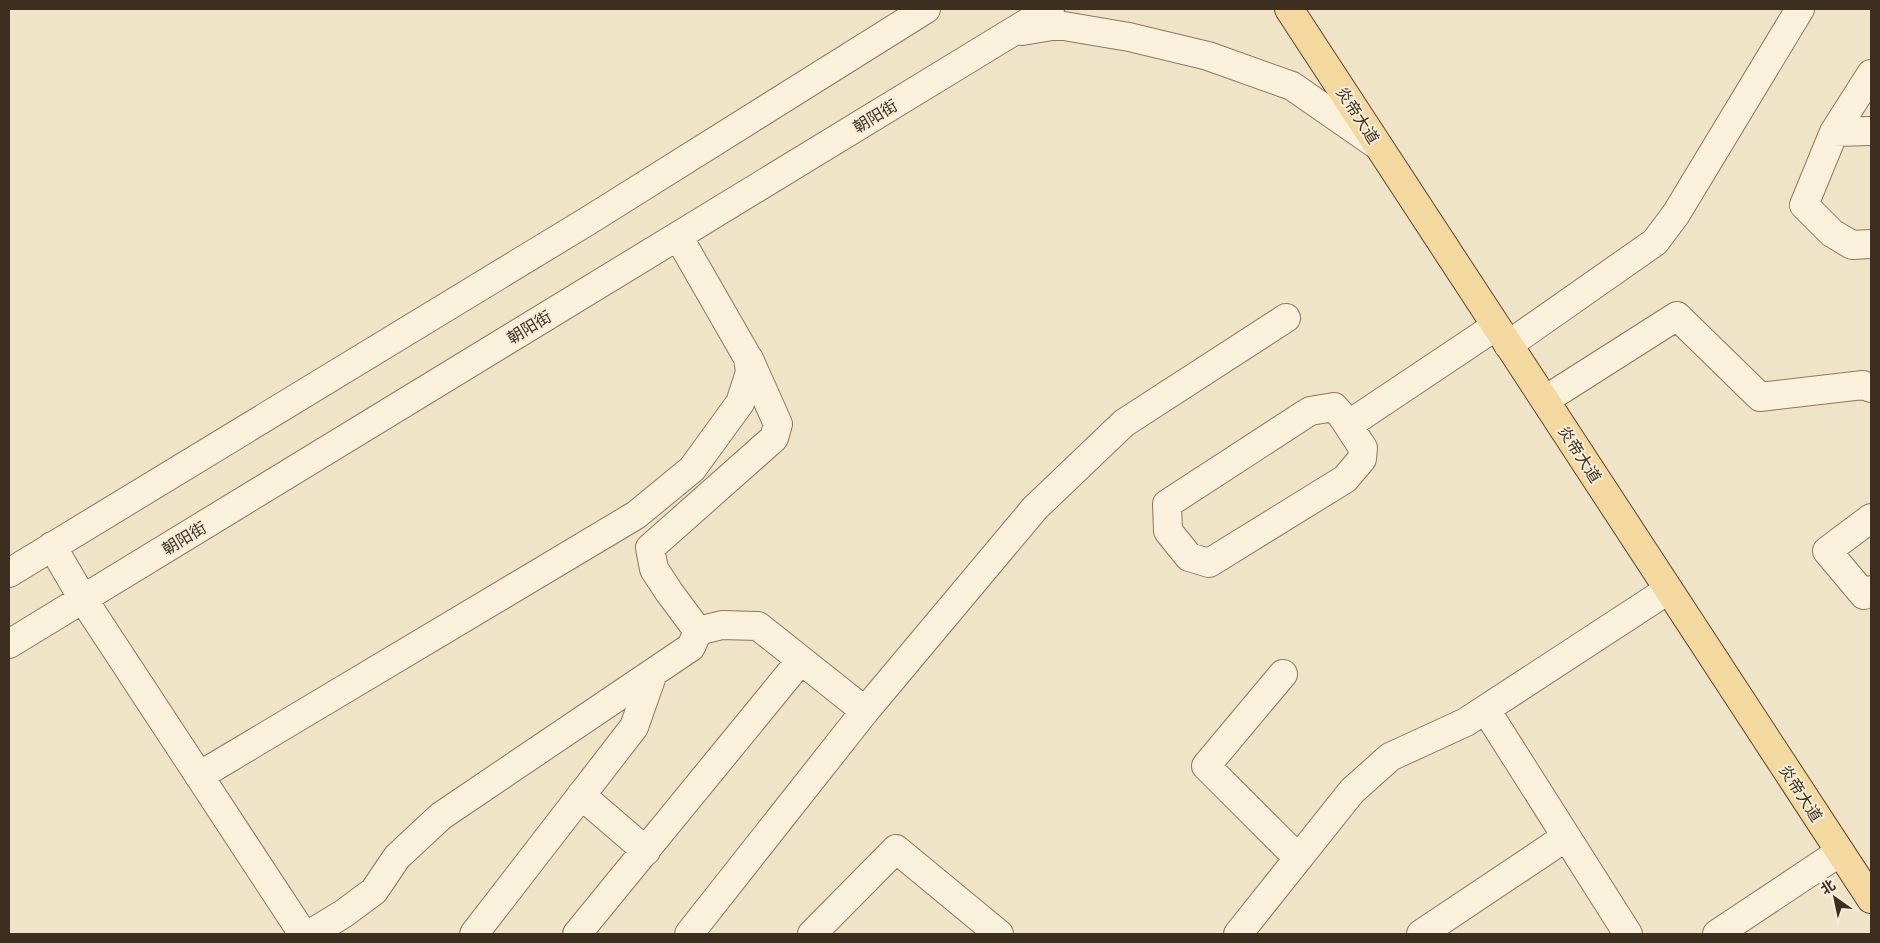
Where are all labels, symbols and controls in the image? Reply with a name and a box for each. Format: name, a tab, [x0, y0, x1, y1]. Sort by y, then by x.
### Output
street label: 炎帝大道	[1332, 83, 1383, 147]
street label: 朝阳街	[850, 96, 901, 137]
street label: 朝阳街	[504, 307, 555, 348]
street label: 炎帝大道	[1554, 422, 1605, 486]
street label: 朝阳街	[159, 518, 210, 559]
street label: 炎帝大道	[1775, 761, 1826, 825]
north arrow	[1810, 873, 1860, 923]
text: 北	[1818, 877, 1838, 898]

